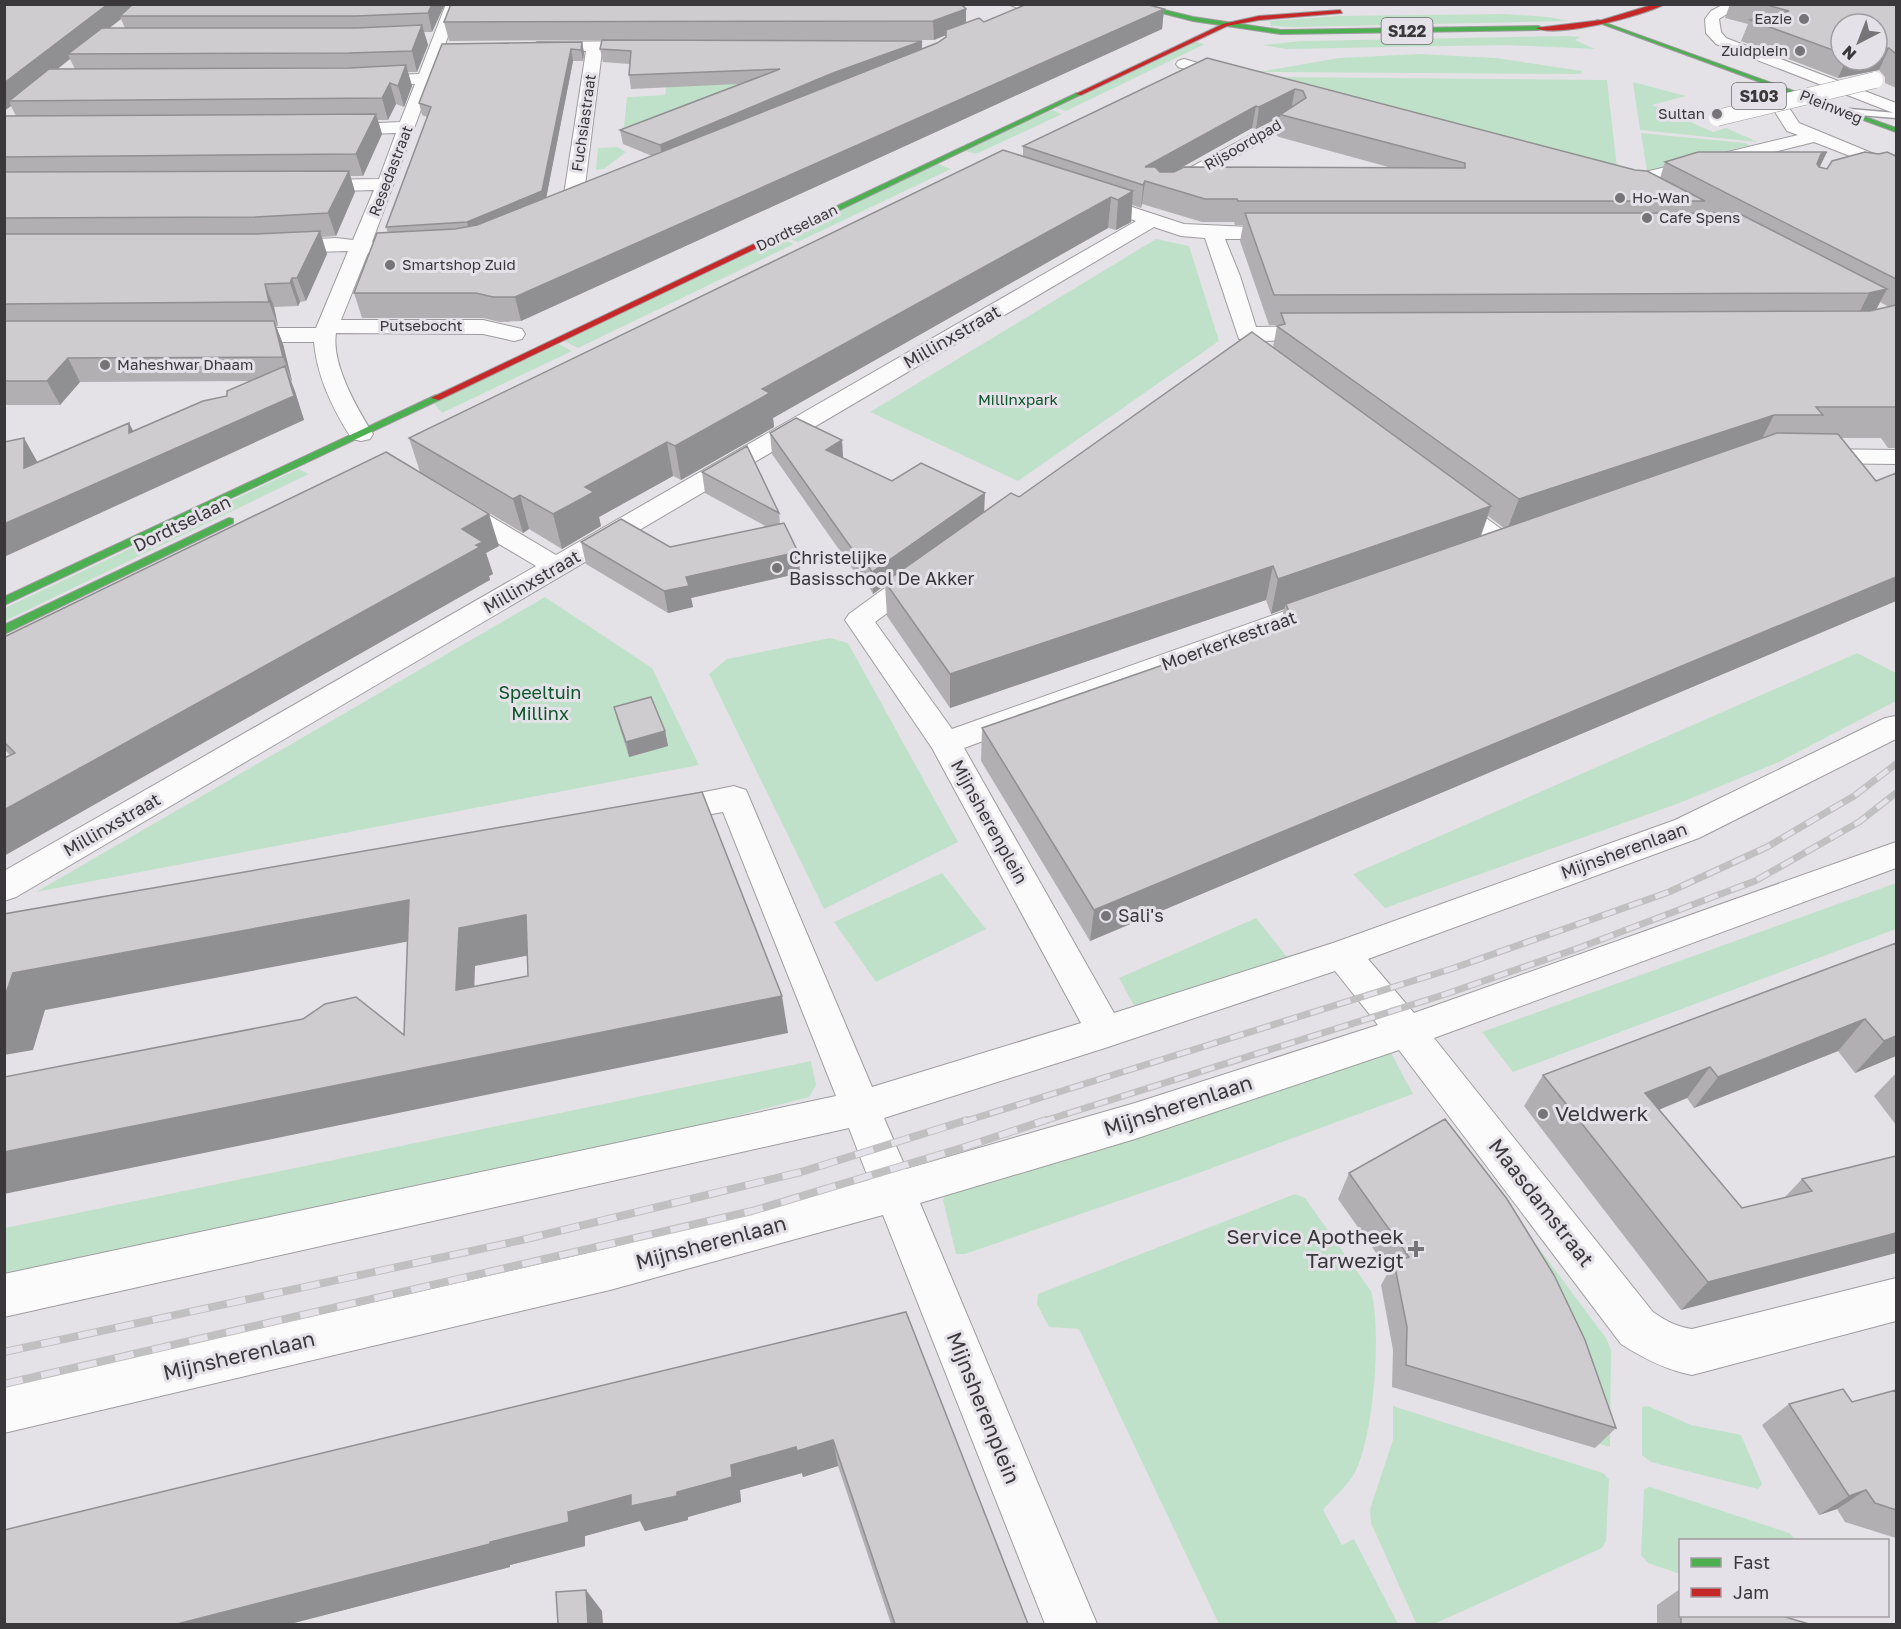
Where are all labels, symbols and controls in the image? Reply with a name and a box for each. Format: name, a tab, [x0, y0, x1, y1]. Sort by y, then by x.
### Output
place label: Eazie	[1754, 9, 1792, 27]
marker: Eazie	[1797, 12, 1811, 26]
north arrow	[1829, 12, 1889, 72]
road number: S122	[1382, 18, 1432, 44]
place label: Zuidplein	[1721, 41, 1788, 59]
text: N	[1838, 42, 1860, 65]
marker: Zuidplein	[1793, 44, 1807, 58]
street label: Fuchsiastraat	[567, 73, 599, 173]
road number: S103	[1732, 83, 1786, 109]
street label: Pleinweg	[1797, 85, 1865, 127]
place label: Sultan	[1658, 104, 1705, 122]
marker: Sultan	[1710, 107, 1724, 121]
street label: Rijsoordpad	[1201, 115, 1284, 173]
street label: Resedastraat	[365, 123, 416, 218]
place label: Ho-Wan	[1632, 188, 1690, 206]
marker: Ho-Wan	[1613, 191, 1627, 205]
street label: Dordtselaan	[753, 200, 840, 254]
place label: Cafe Spens	[1659, 208, 1740, 226]
marker: Cafe Spens	[1640, 211, 1654, 225]
place label: Smartshop Zuid	[402, 255, 516, 273]
marker: Smartshop Zuid	[383, 258, 397, 272]
street label: Millinxstraat	[899, 299, 1004, 373]
street label: Putsebocht	[379, 316, 463, 334]
place label: Maheshwar Dhaam	[117, 355, 253, 373]
marker: Maheshwar Dhaam	[98, 358, 112, 372]
park label: Millinxpark	[978, 390, 1059, 408]
street label: Dordtselaan	[129, 490, 234, 556]
street label: Millinxstraat	[479, 544, 584, 618]
place label: Christelijke Basisschool De Akker	[789, 546, 974, 589]
marker: Christelijke Basisschool De Akker	[770, 561, 784, 575]
street label: Moerkerkestraat	[1158, 605, 1299, 675]
park label: Speeltuin Millinx	[499, 681, 581, 724]
street label: Mijnsherenplein	[947, 756, 1033, 887]
street label: Millinxstraat	[59, 787, 164, 861]
street label: Mijnsherenlaan	[1558, 817, 1690, 883]
place label: Sali's	[1118, 904, 1164, 926]
marker: Sali's	[1099, 909, 1113, 923]
street label: Mijnsherenlaan	[1100, 1069, 1255, 1141]
place label: Veldwerk	[1555, 1100, 1649, 1126]
marker: Veldwerk	[1536, 1107, 1550, 1121]
street label: Maasdamstraat	[1484, 1133, 1600, 1272]
street label: Mijnsherenlaan	[633, 1209, 789, 1275]
place label: Service Apotheek Tarwezigt	[1226, 1223, 1404, 1273]
marker: Service Apotheek Tarwezigt	[1409, 1242, 1423, 1256]
street label: Mijnsherenlaan	[160, 1325, 317, 1385]
street label: Mijnsherenplein	[942, 1328, 1026, 1487]
legend	[1679, 1539, 1889, 1617]
text: Fast	[1733, 1551, 1770, 1573]
text: Jam	[1733, 1581, 1769, 1603]

